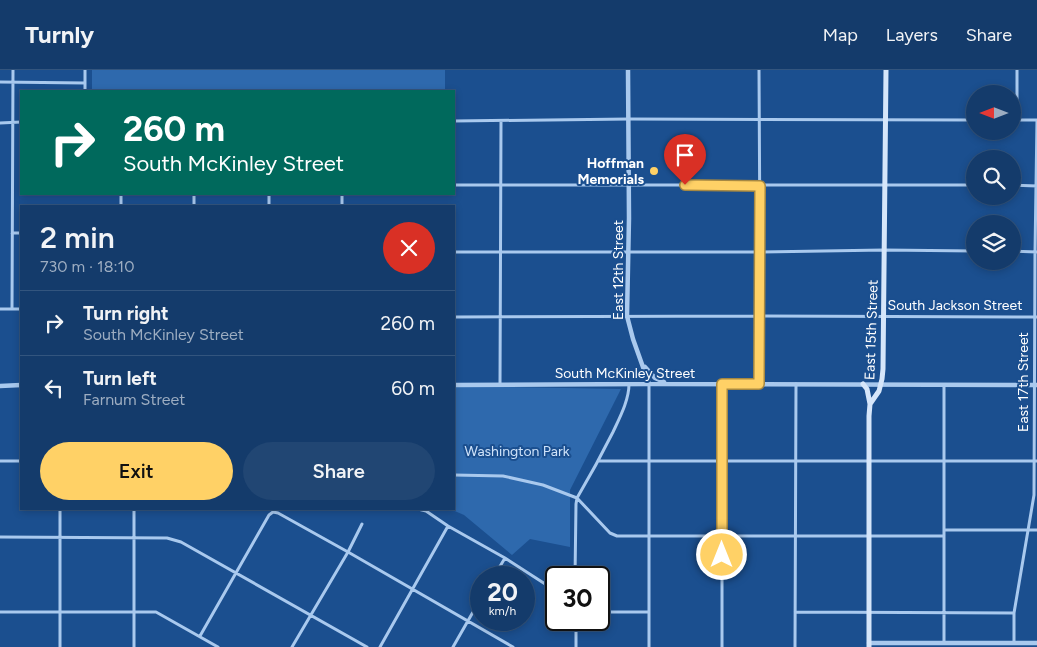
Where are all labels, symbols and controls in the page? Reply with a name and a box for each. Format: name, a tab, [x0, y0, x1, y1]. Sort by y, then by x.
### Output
text: Turnly	[25, 20, 94, 49]
text: Map	[823, 24, 858, 46]
text: Layers	[886, 24, 938, 46]
text: Share	[966, 24, 1012, 46]
north arrow	[966, 85, 1021, 140]
map controls	[966, 85, 1021, 270]
text: 260 m	[123, 108, 225, 150]
icon: right	[40, 110, 105, 175]
pin	[664, 134, 706, 185]
icon: arrive	[671, 141, 699, 169]
text: South McKinley Street	[123, 150, 344, 177]
button: search	[966, 150, 1021, 205]
place label: Hoffman Memorials	[578, 155, 644, 188]
marker: Hoffman Memorials	[648, 165, 660, 177]
button: layers	[966, 215, 1021, 270]
text: 2 min	[40, 219, 115, 256]
street label: East 12th Street	[610, 220, 627, 320]
button: close	[383, 222, 435, 274]
text: 730 m · 18:10	[40, 257, 134, 276]
street label: East 15th Street	[861, 280, 882, 380]
street label: South Jackson Street	[888, 297, 1022, 314]
text: Turn right	[83, 302, 169, 325]
icon: right	[40, 309, 68, 337]
text: 260 m	[381, 312, 435, 335]
text: South McKinley Street	[83, 325, 244, 344]
street label: East 17th Street	[1015, 332, 1032, 432]
street label: South McKinley Street	[555, 365, 695, 382]
text: Turn left	[83, 367, 157, 390]
icon: left	[40, 374, 68, 402]
text: 60 m	[391, 377, 435, 400]
text: Farnum Street	[83, 390, 185, 409]
button: Exit	[40, 442, 233, 500]
button: Share	[243, 442, 435, 500]
park label: Washington Park	[465, 443, 570, 460]
position arrow	[695, 528, 747, 580]
speed limit sign: 30	[545, 566, 610, 631]
text: 20	[487, 577, 518, 607]
text: km/h	[489, 604, 516, 618]

